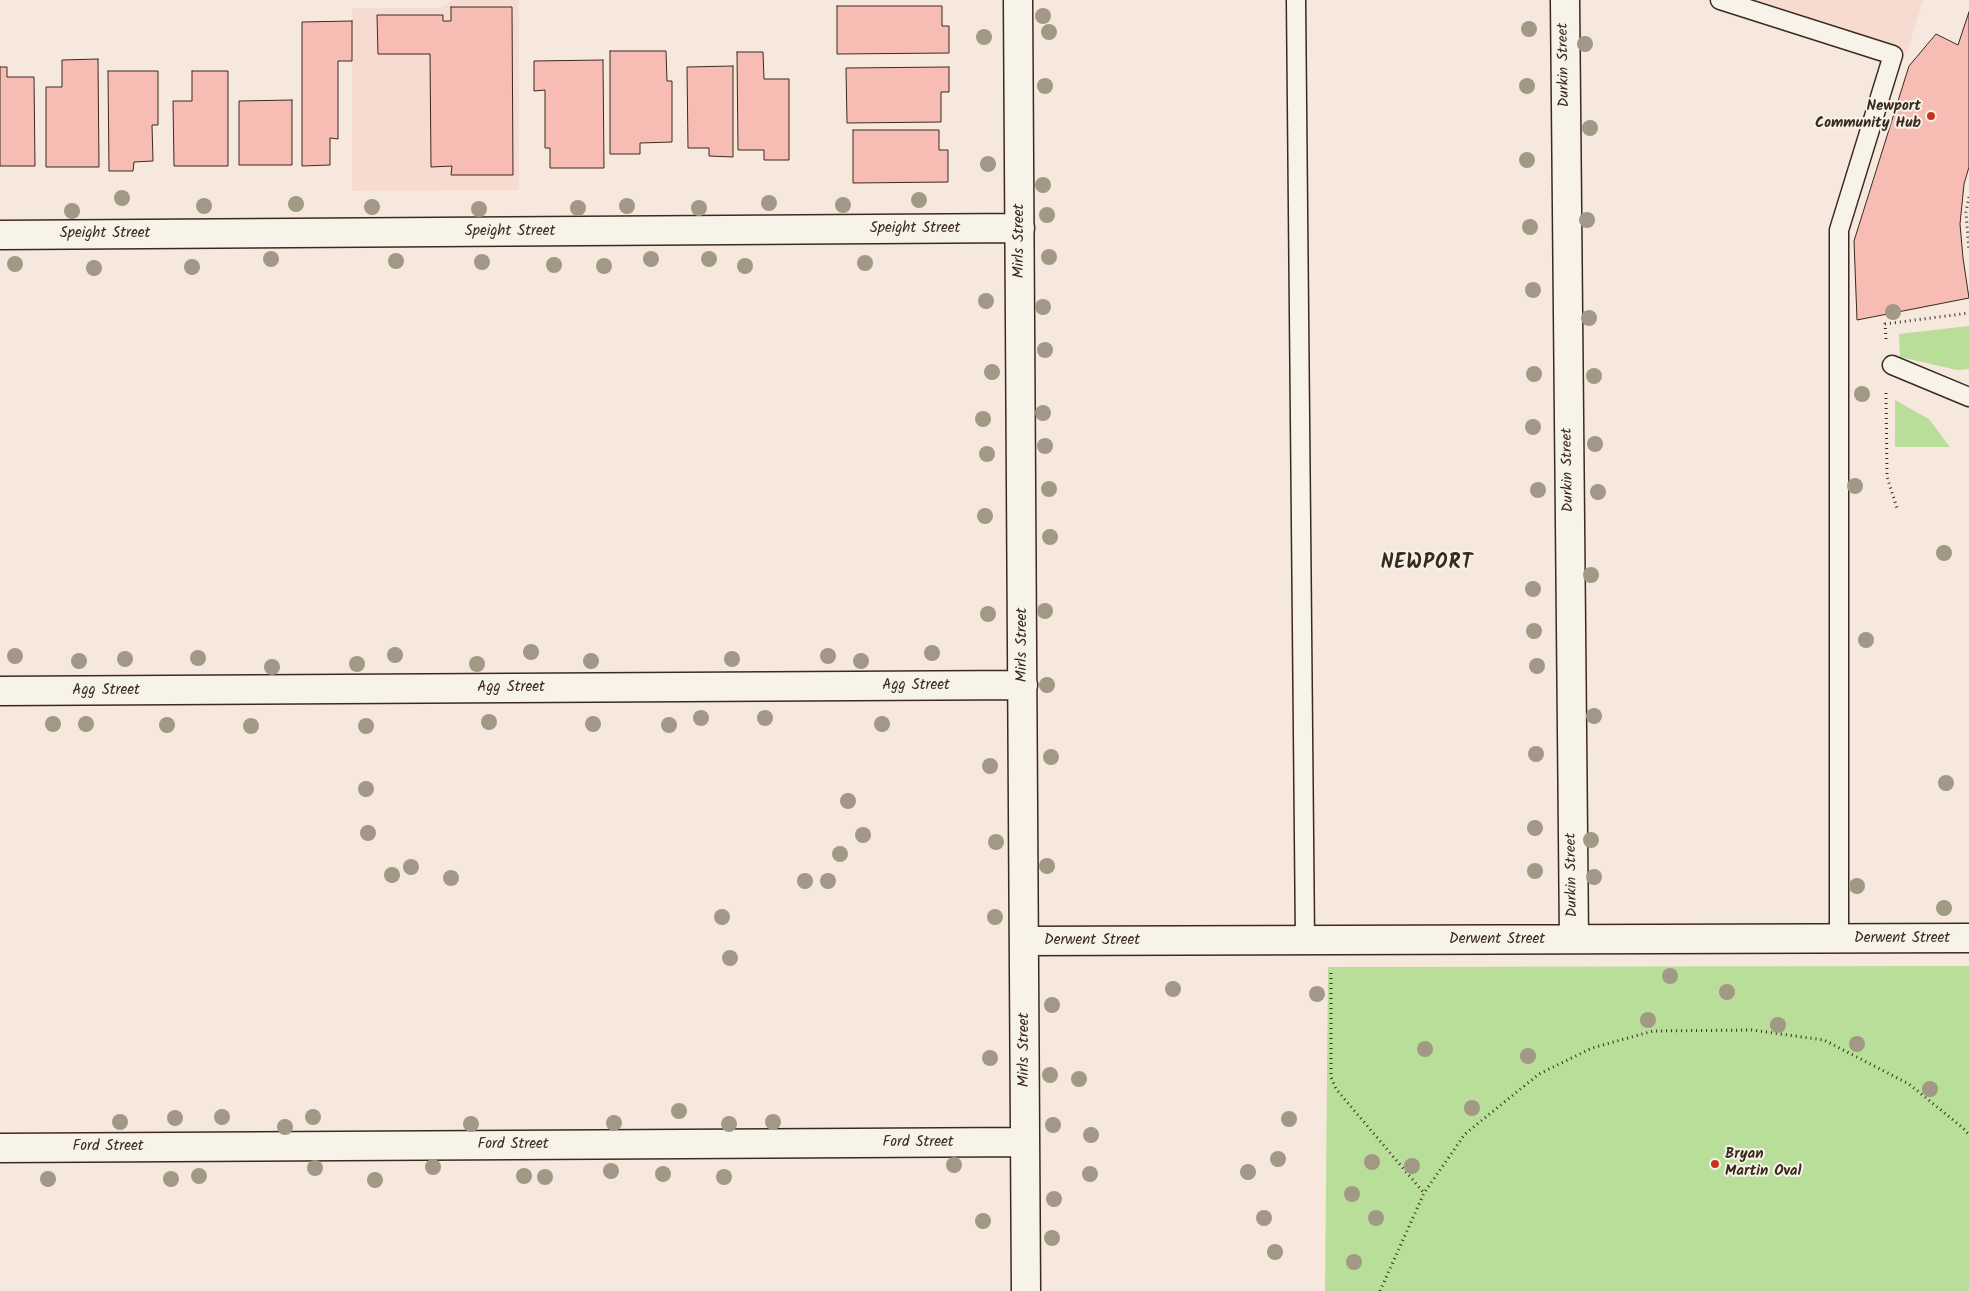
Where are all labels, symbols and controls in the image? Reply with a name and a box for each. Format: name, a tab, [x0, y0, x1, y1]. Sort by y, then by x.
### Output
street label: Durkin Street	[1555, 23, 1575, 107]
place label: Newport Community Hub	[1815, 98, 1921, 133]
marker: Newport Community Hub	[1925, 110, 1937, 122]
street label: Mirls Street	[1011, 204, 1029, 278]
street label: Speight Street	[870, 220, 960, 238]
street label: Speight Street	[465, 223, 555, 241]
street label: Speight Street	[60, 225, 150, 243]
street label: Durkin Street	[1559, 428, 1579, 512]
district label: NEWPORT	[1380, 553, 1474, 577]
street label: Mirls Street	[1014, 608, 1032, 682]
street label: Agg Street	[882, 677, 950, 695]
street label: Agg Street	[477, 679, 545, 697]
street label: Agg Street	[72, 682, 140, 700]
street label: Durkin Street	[1563, 833, 1583, 917]
street label: Derwent Street	[1854, 930, 1950, 948]
street label: Derwent Street	[1449, 931, 1545, 949]
street label: Derwent Street	[1044, 932, 1140, 950]
street label: Mirls Street	[1016, 1013, 1034, 1087]
street label: Ford Street	[882, 1134, 954, 1152]
street label: Ford Street	[477, 1136, 549, 1154]
street label: Ford Street	[72, 1138, 144, 1156]
place label: Bryan Martin Oval	[1725, 1146, 1801, 1181]
marker: Bryan Martin Oval	[1709, 1158, 1721, 1170]

